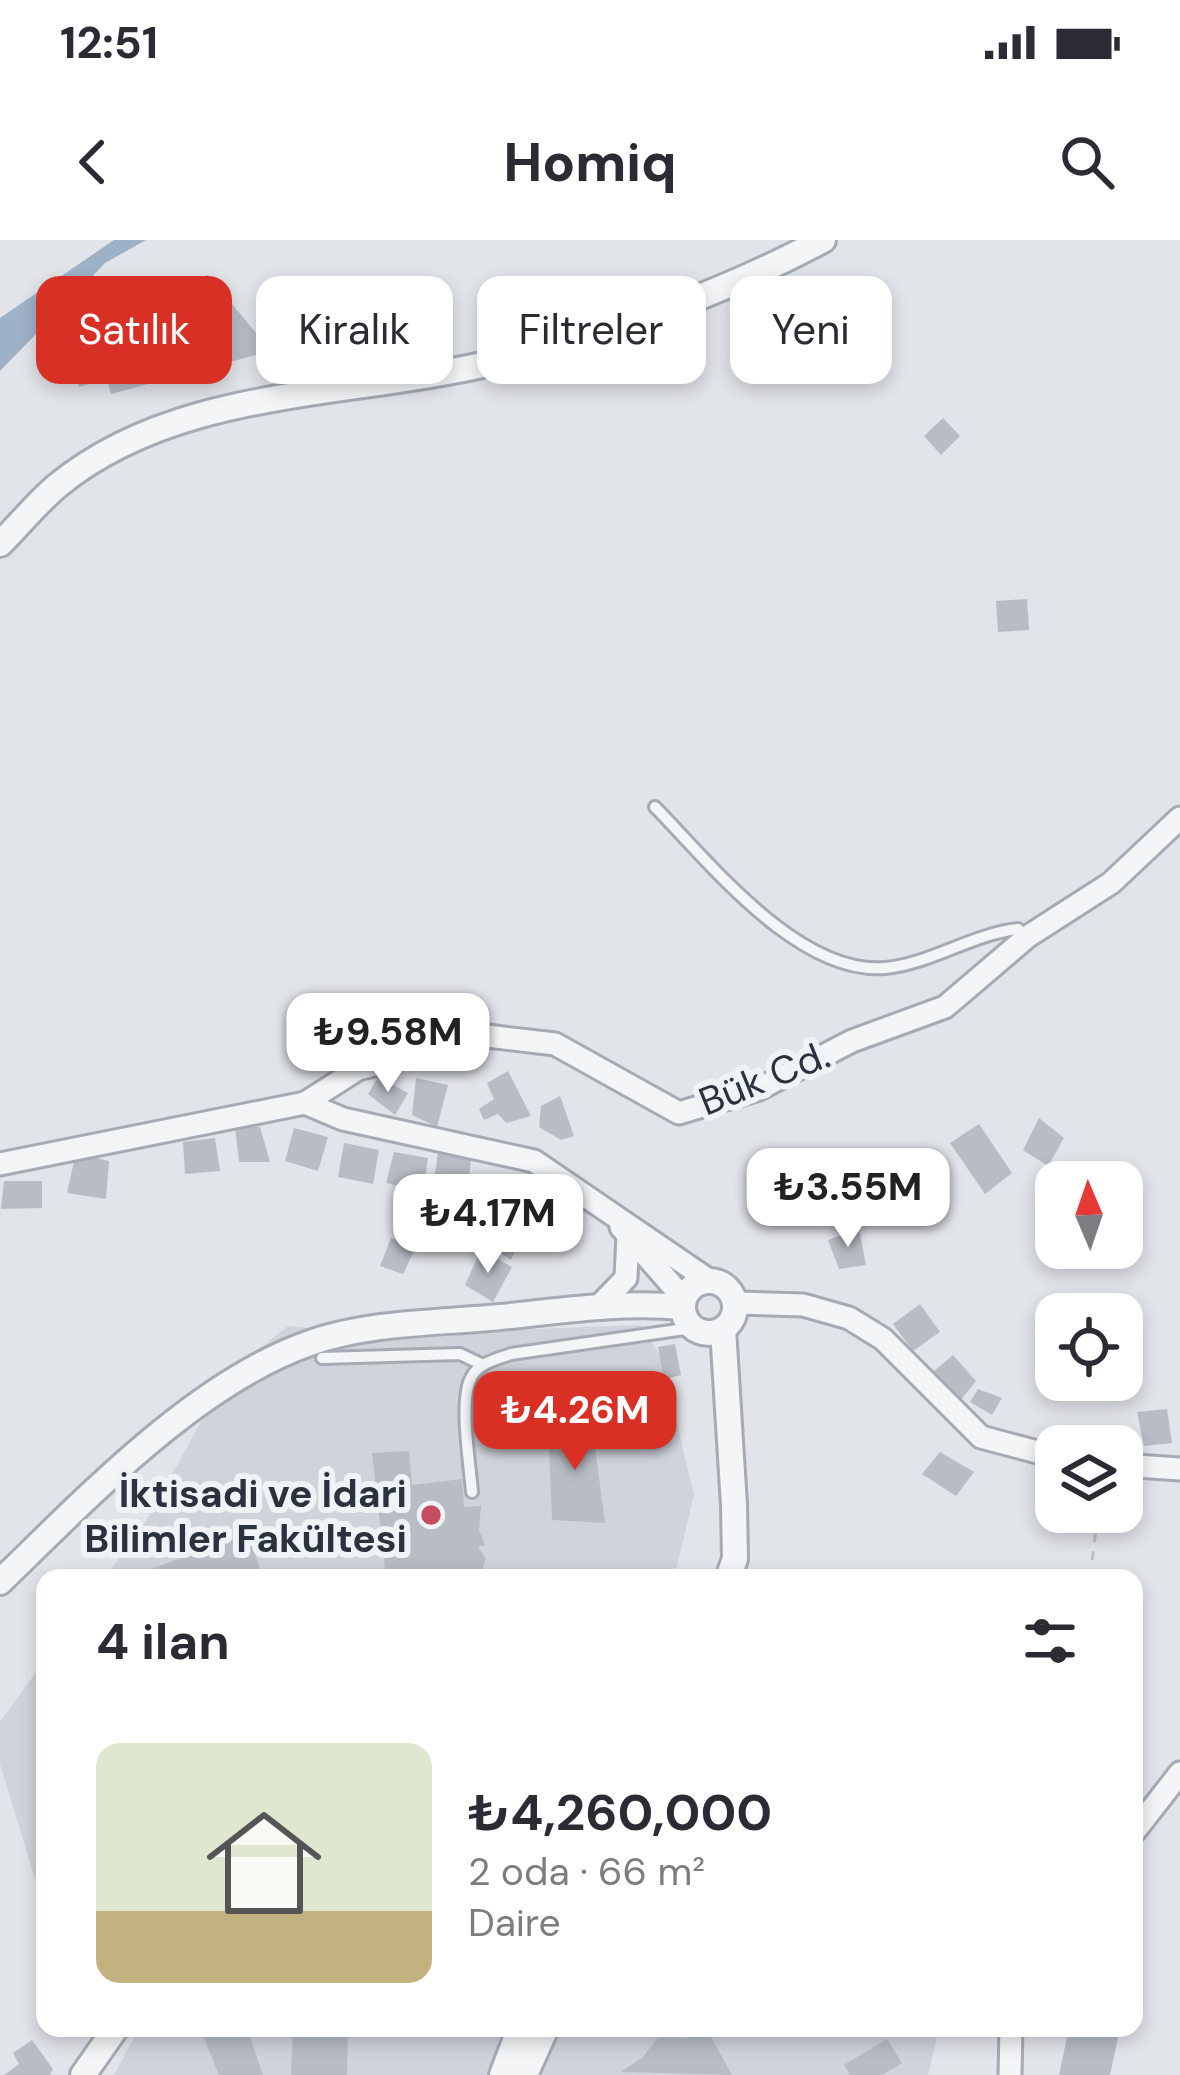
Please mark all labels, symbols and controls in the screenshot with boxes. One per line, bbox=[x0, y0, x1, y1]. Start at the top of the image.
text: 12:51 bbox=[60, 13, 158, 72]
text: Homiq bbox=[504, 127, 676, 198]
icon: back bbox=[60, 129, 126, 195]
icon: search bbox=[1054, 129, 1120, 195]
chip: Satılık bbox=[36, 276, 232, 384]
chip: Kiralık bbox=[256, 276, 453, 384]
chip: Filtreler bbox=[477, 276, 706, 384]
chip: Yeni bbox=[730, 276, 892, 384]
pin: ₺9.58M bbox=[290, 993, 486, 1095]
text: ₺9.58M bbox=[313, 1006, 463, 1057]
street label: Bük Cd. bbox=[691, 1029, 837, 1127]
pin: ₺3.55M bbox=[750, 1148, 946, 1250]
text: ₺3.55M bbox=[774, 1161, 922, 1212]
north arrow bbox=[1035, 1161, 1143, 1269]
map controls bbox=[1035, 1161, 1143, 1533]
pin: ₺4.17M bbox=[390, 1174, 586, 1276]
text: ₺4.17M bbox=[420, 1187, 556, 1238]
button: locate bbox=[1035, 1293, 1143, 1401]
pin: ₺4.26M bbox=[477, 1371, 673, 1473]
text: ₺4.26M bbox=[500, 1384, 650, 1435]
button: layers bbox=[1035, 1425, 1143, 1533]
place label: İktisadi ve İdari Bilimler Fakültesi bbox=[84, 1468, 407, 1564]
marker: İktisadi ve İdari Bilimler Fakültesi bbox=[418, 1502, 444, 1528]
text: 4 ilan bbox=[96, 1608, 230, 1675]
icon: filters bbox=[1017, 1608, 1083, 1674]
text: ₺4,260,000 bbox=[468, 1779, 772, 1846]
icon: home bbox=[192, 1791, 336, 1935]
text: 2 oda · 66 m² bbox=[468, 1846, 705, 1897]
text: Daire bbox=[468, 1897, 561, 1948]

